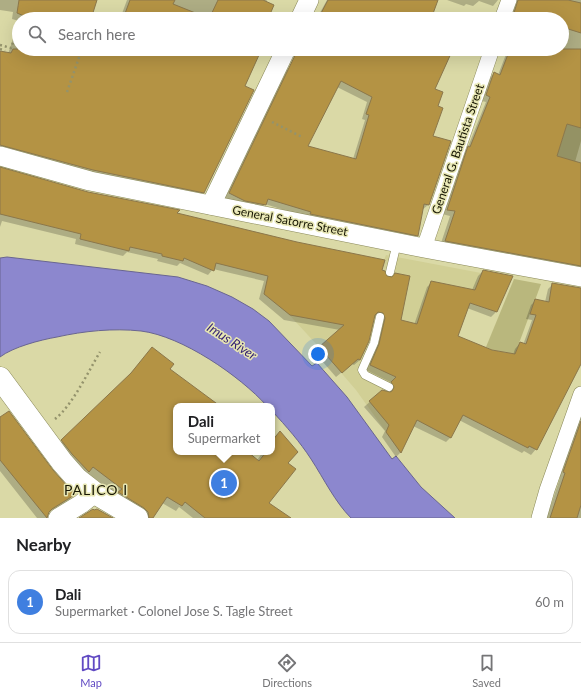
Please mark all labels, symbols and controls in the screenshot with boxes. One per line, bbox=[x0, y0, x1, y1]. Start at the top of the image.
search box bbox=[12, 12, 569, 56]
icon: search bbox=[26, 23, 48, 45]
text: Search here bbox=[58, 25, 135, 43]
street label: General G. Bautista Street bbox=[428, 81, 487, 216]
street label: General Satorre Street bbox=[231, 202, 350, 239]
water label: Imus River bbox=[204, 319, 260, 363]
your location bbox=[308, 344, 328, 364]
popup bbox=[173, 403, 275, 455]
text: Dali bbox=[188, 412, 214, 430]
text: Supermarket bbox=[188, 430, 260, 446]
pin: 1 bbox=[211, 468, 237, 498]
district label: PALICO I bbox=[64, 481, 128, 498]
text: Nearby bbox=[16, 534, 71, 555]
text: Dali bbox=[55, 585, 81, 603]
text: 1 bbox=[26, 594, 34, 610]
text: 60 m bbox=[535, 594, 564, 610]
text: Supermarket · Colonel Jose S. Tagle Street bbox=[55, 603, 293, 619]
tab: Map bbox=[80, 652, 102, 689]
tab: Directions bbox=[262, 652, 312, 689]
tab: Saved bbox=[472, 652, 501, 689]

